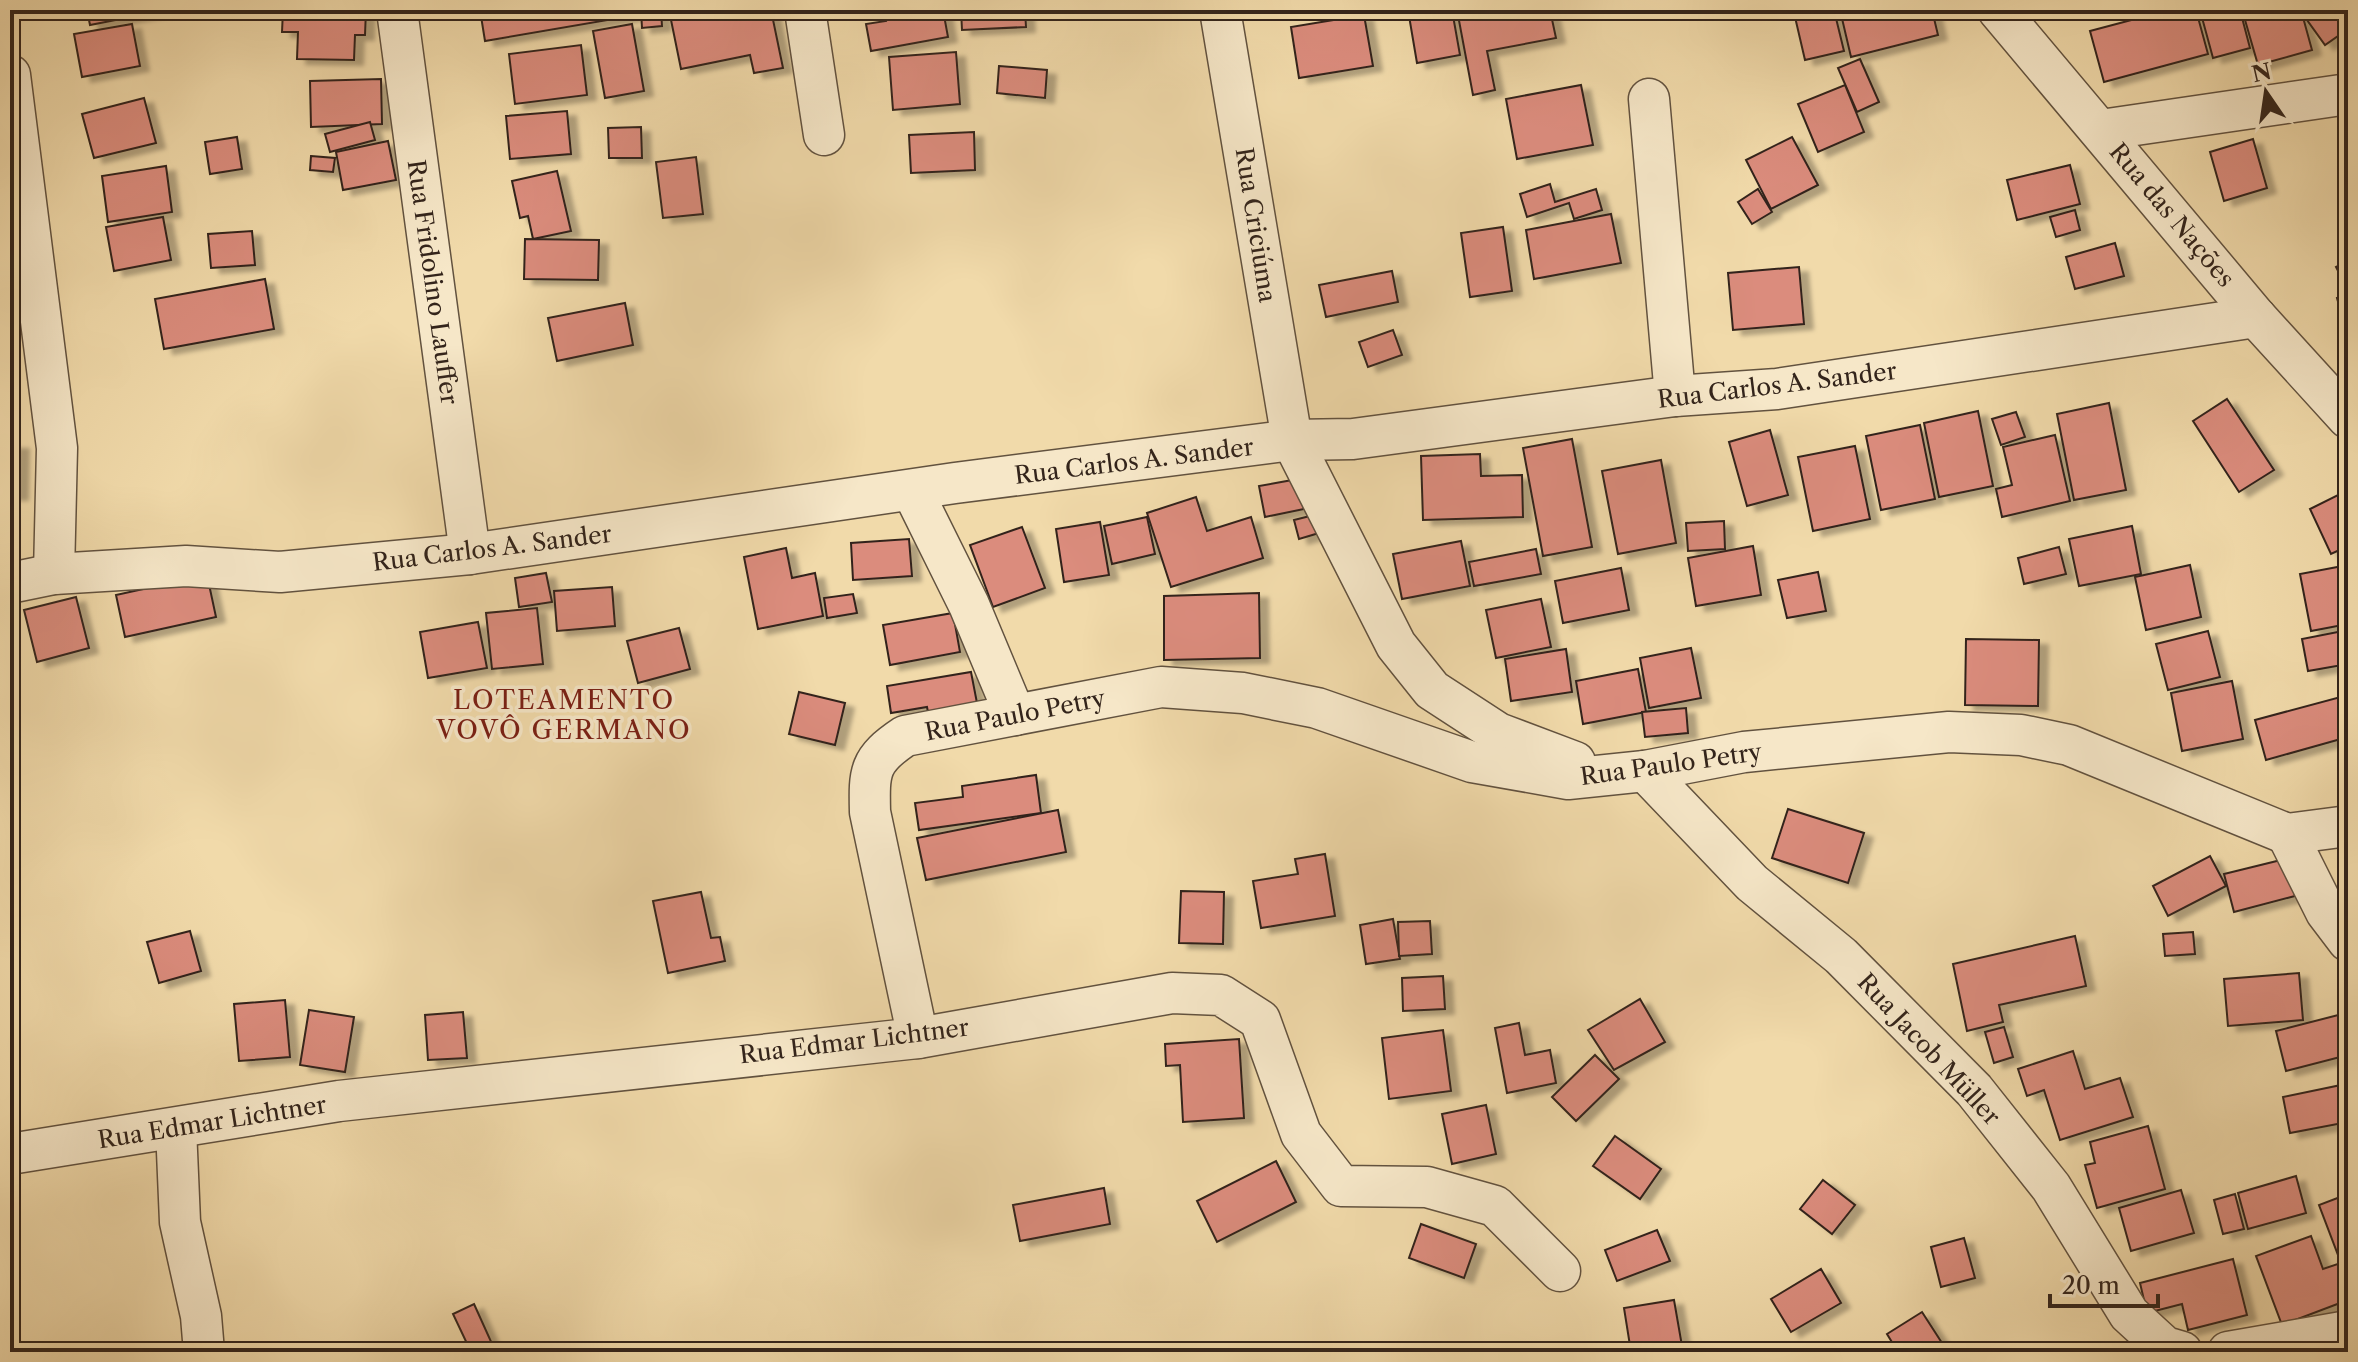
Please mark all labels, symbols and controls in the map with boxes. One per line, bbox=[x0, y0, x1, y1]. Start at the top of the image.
north arrow bbox=[2226, 52, 2306, 132]
text: N bbox=[2249, 58, 2274, 88]
street label: Rua das Nações bbox=[2104, 137, 2240, 293]
street label: Rua Criciúma bbox=[1229, 146, 1283, 305]
street label: Rua Fridolino Lauffer bbox=[401, 158, 465, 406]
street label: Rua Carlos A. Sander bbox=[1656, 356, 1898, 414]
street label: Rua Carlos A. Sander bbox=[1013, 432, 1255, 490]
street label: Rua Carlos A. Sander bbox=[371, 519, 613, 577]
street label: Rua Paulo Petry bbox=[922, 683, 1108, 747]
district label: LOTEAMENTO VOVÔ GERMANO bbox=[435, 684, 692, 746]
street label: Rua Paulo Petry bbox=[1578, 737, 1764, 791]
street label: Rua Jacob Müller bbox=[1851, 967, 2007, 1131]
street label: Rua Edmar Lichtner bbox=[738, 1013, 970, 1069]
street label: Rua Edmar Lichtner bbox=[96, 1090, 328, 1154]
scale bar bbox=[2050, 1258, 2158, 1308]
text: 20 m bbox=[2062, 1271, 2120, 1300]

